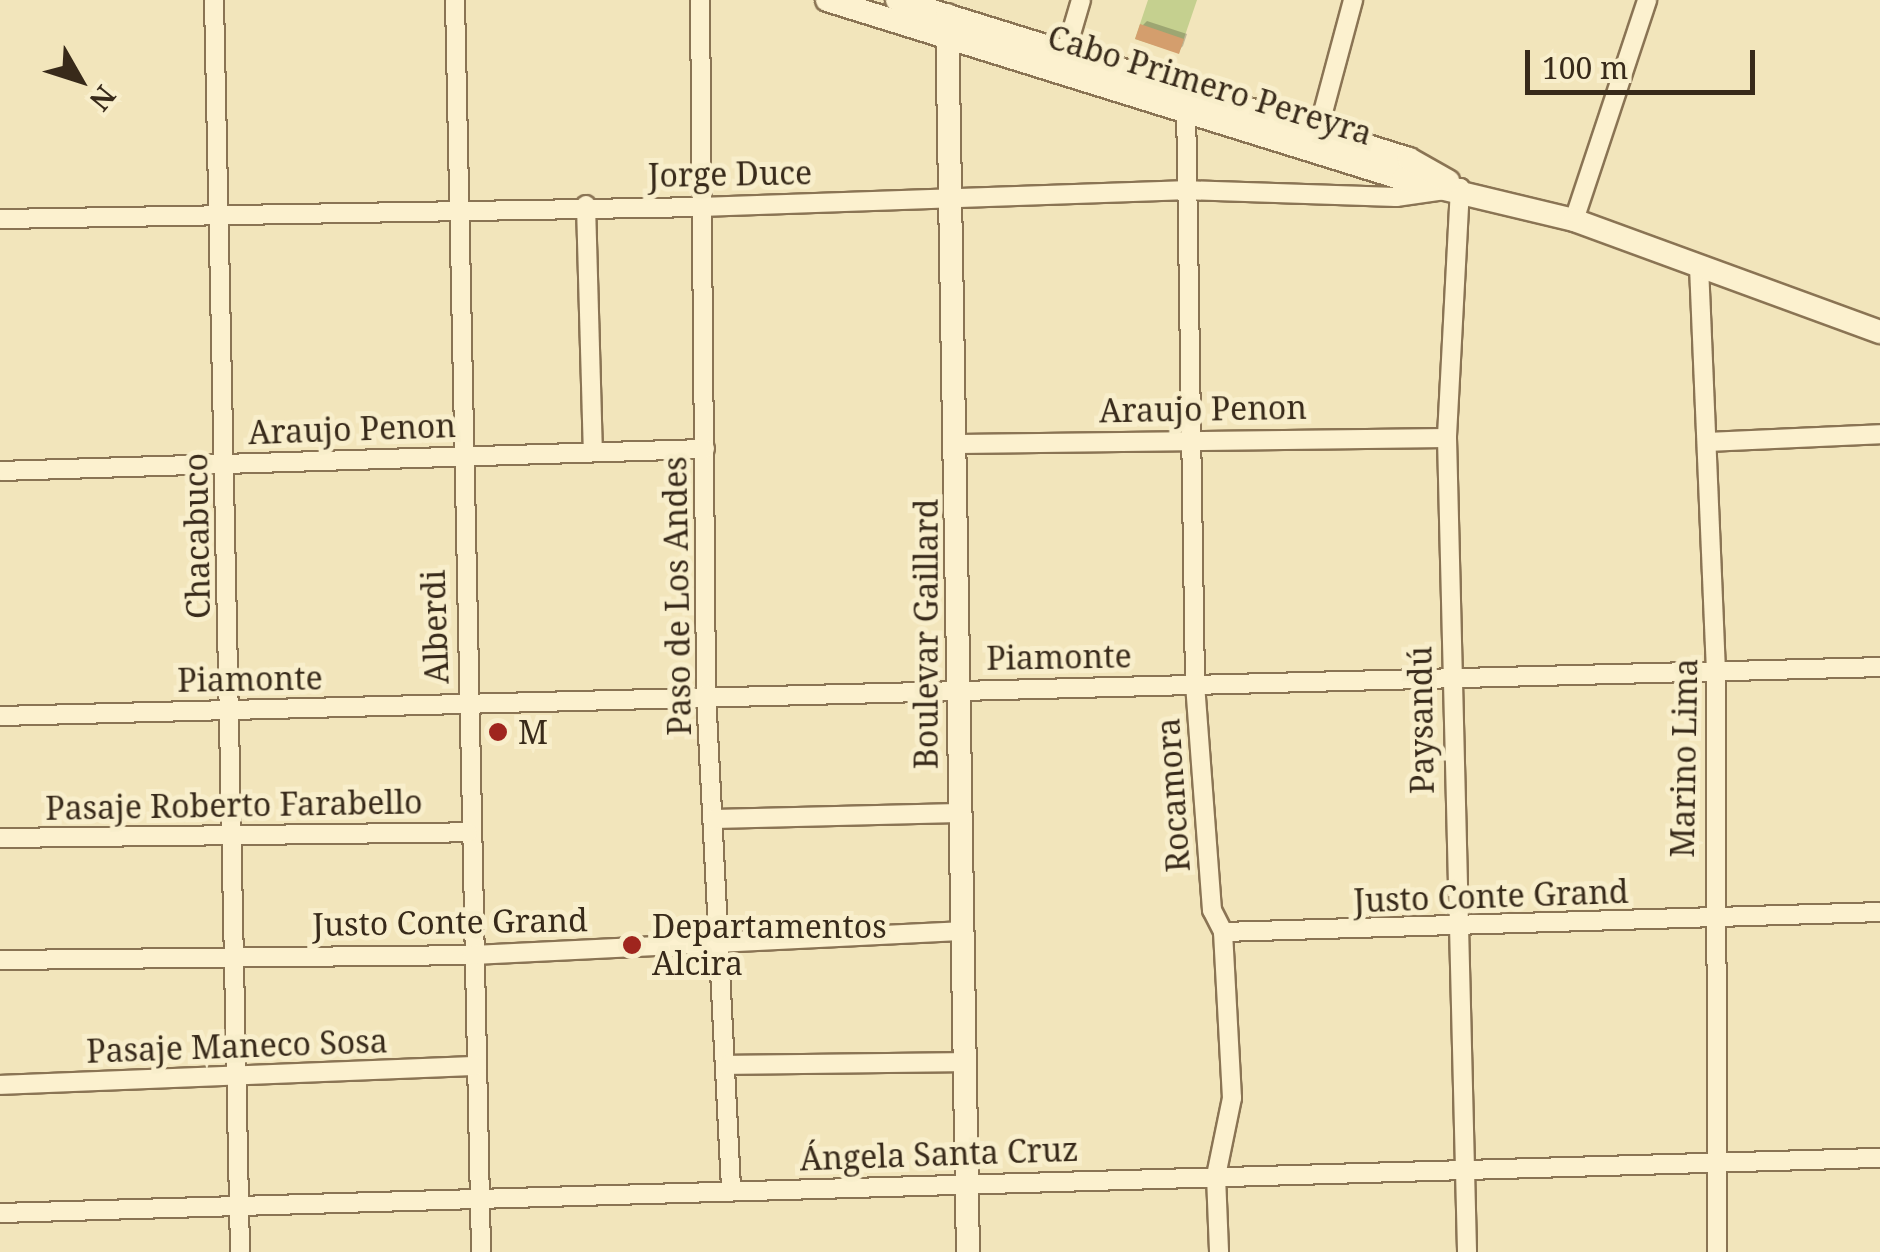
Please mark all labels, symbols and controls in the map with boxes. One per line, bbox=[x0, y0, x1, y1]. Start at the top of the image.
street label: Cabo Primero Pereyra bbox=[1043, 17, 1377, 153]
north arrow bbox=[30, 30, 130, 130]
scale bar bbox=[1530, 30, 1760, 92]
text: 100 m bbox=[1542, 47, 1628, 88]
text: N bbox=[82, 78, 125, 119]
street label: Jorge Duce bbox=[648, 153, 812, 195]
street label: Araujo Penon bbox=[1099, 388, 1307, 430]
street label: Araujo Penon bbox=[247, 406, 457, 452]
street label: Chacabuco bbox=[176, 453, 218, 619]
street label: Paso de Los Andes bbox=[655, 456, 699, 736]
street label: Boulevar Gaillard bbox=[907, 499, 945, 769]
street label: Alberdi bbox=[414, 569, 456, 685]
street label: Piamonte bbox=[986, 637, 1132, 677]
street label: Paysandú bbox=[1401, 646, 1441, 794]
street label: Marino Lima bbox=[1663, 658, 1705, 858]
street label: Piamonte bbox=[177, 659, 323, 699]
place label: M bbox=[518, 713, 548, 751]
street label: Rocamora bbox=[1148, 717, 1198, 873]
marker: M bbox=[487, 721, 509, 743]
street label: Pasaje Roberto Farabello bbox=[45, 783, 423, 827]
street label: Justo Conte Grand bbox=[1353, 872, 1629, 920]
street label: Justo Conte Grand bbox=[312, 900, 588, 944]
place label: Departamentos Alcira bbox=[652, 908, 887, 983]
marker: Departamentos Alcira bbox=[621, 934, 643, 956]
street label: Pasaje Maneco Sosa bbox=[86, 1022, 388, 1070]
street label: Ángela Santa Cruz bbox=[799, 1130, 1079, 1178]

